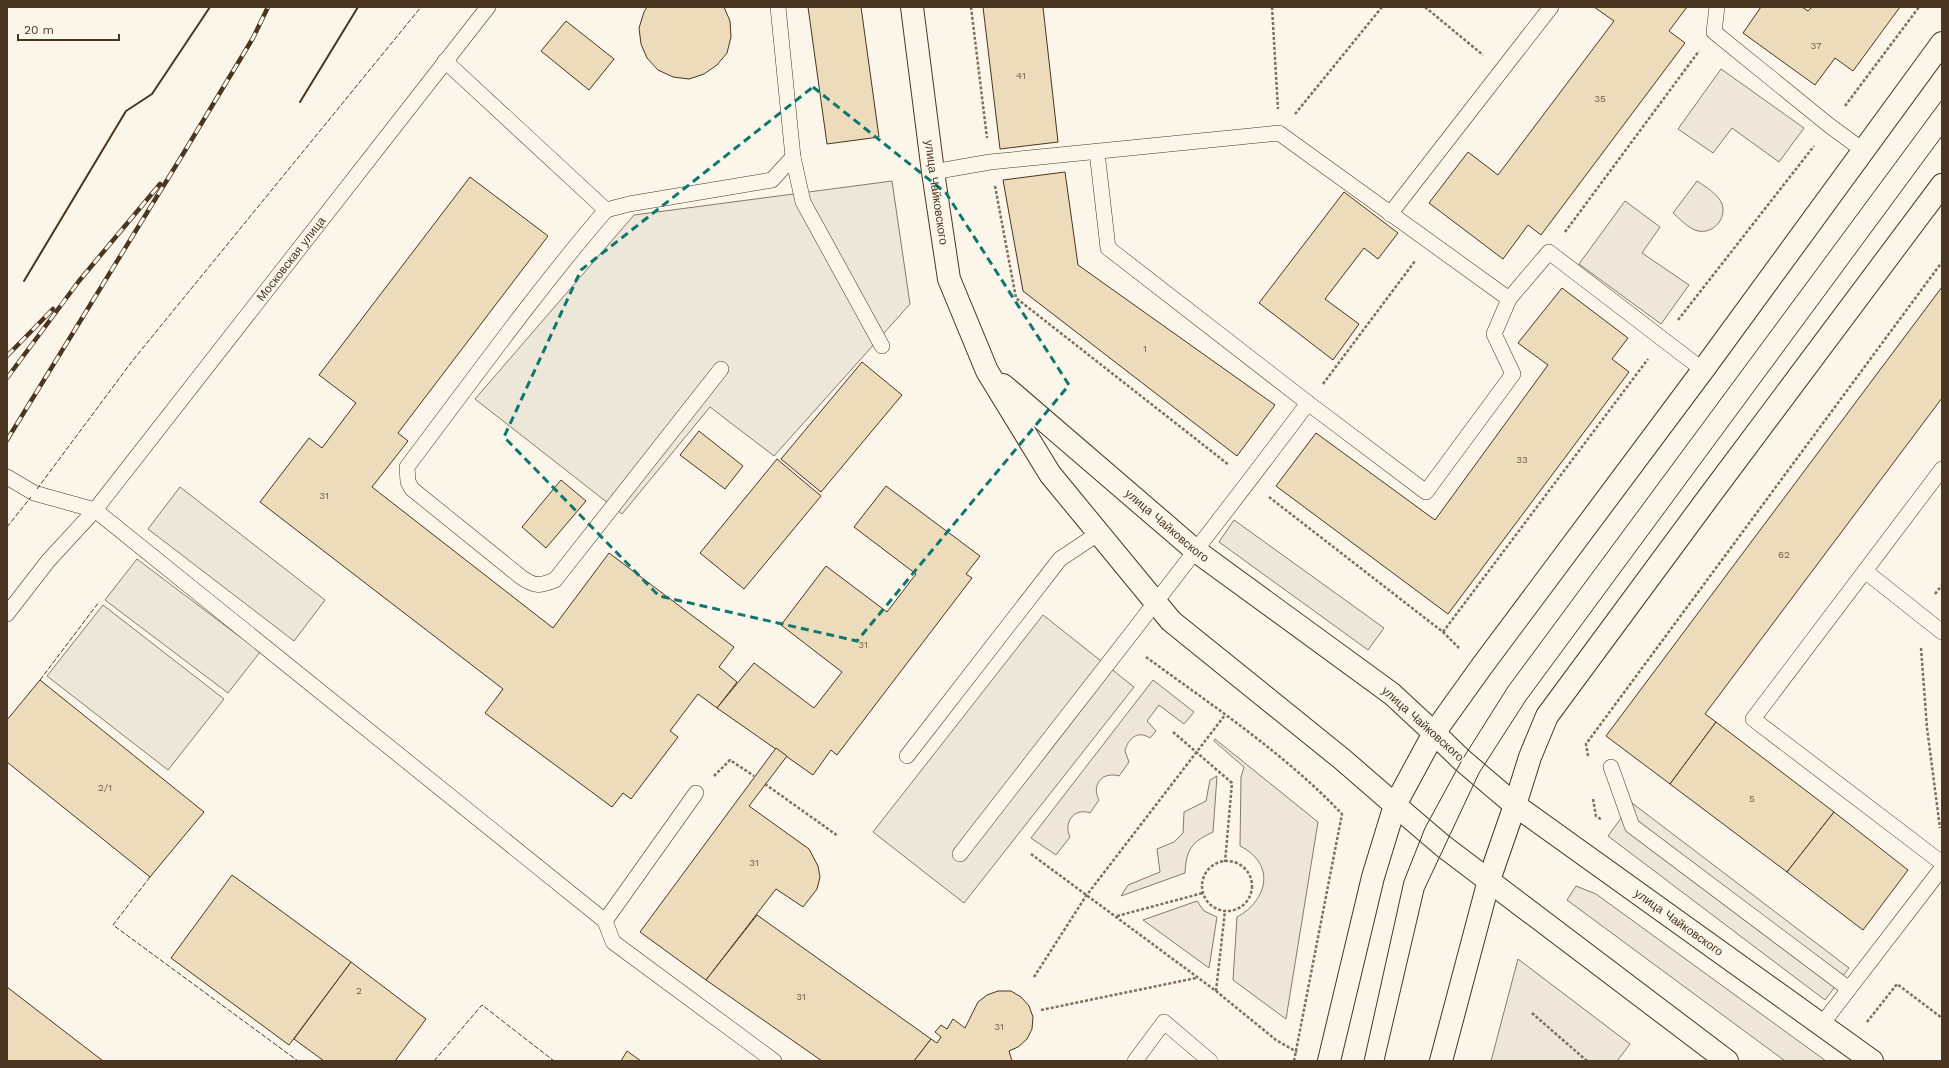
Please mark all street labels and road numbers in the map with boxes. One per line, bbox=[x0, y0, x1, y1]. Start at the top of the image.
street label: улица Чайковского bbox=[922, 139, 951, 246]
street label: Московская улица bbox=[254, 214, 329, 304]
street label: улица Чайковского bbox=[1122, 486, 1212, 565]
street label: улица Чайковского bbox=[1379, 683, 1467, 765]
street label: улица Чайковского bbox=[1632, 886, 1726, 959]

